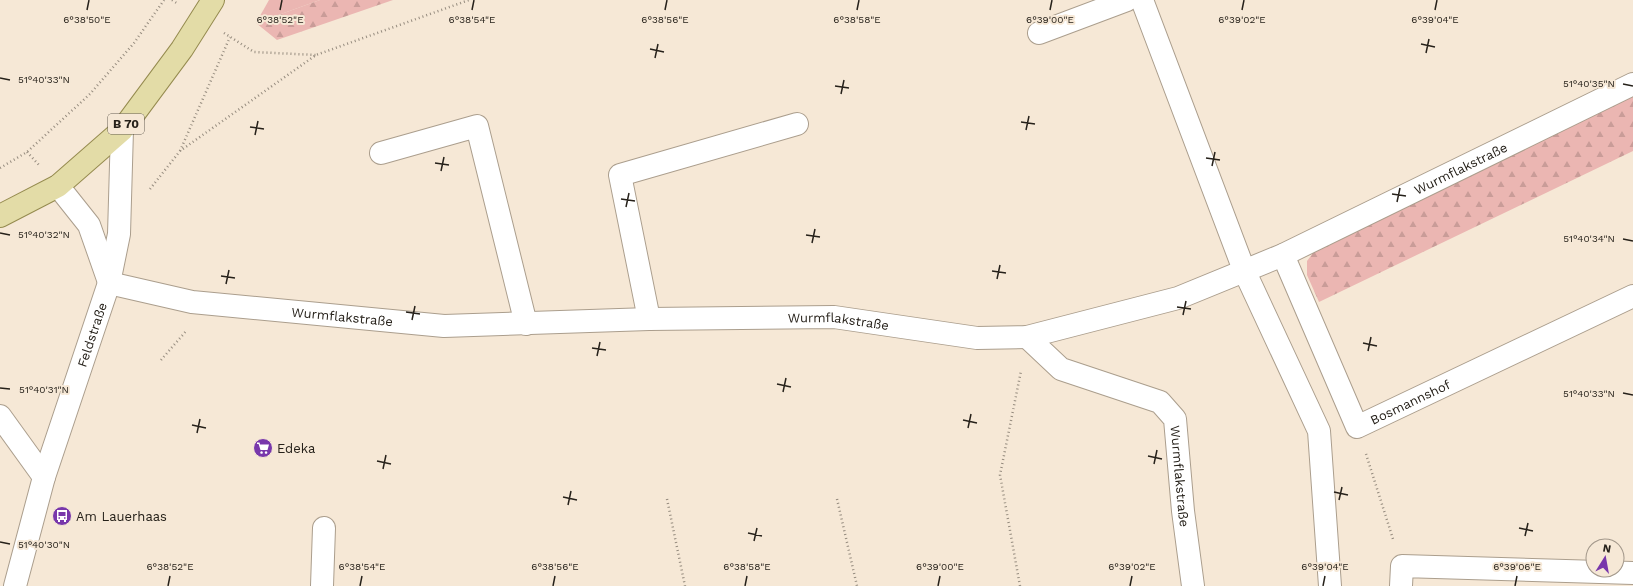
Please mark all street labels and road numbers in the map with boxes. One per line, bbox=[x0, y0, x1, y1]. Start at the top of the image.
road number: B 70 bbox=[108, 114, 144, 134]
street label: Wurmflakstraße bbox=[1411, 139, 1510, 197]
street label: Feldstraße bbox=[74, 300, 110, 369]
street label: Wurmflakstraße bbox=[291, 304, 394, 329]
street label: Wurmflakstraße bbox=[788, 309, 890, 332]
street label: Bosmannshof bbox=[1368, 376, 1452, 427]
street label: Wurmflakstraße bbox=[1168, 425, 1193, 528]

